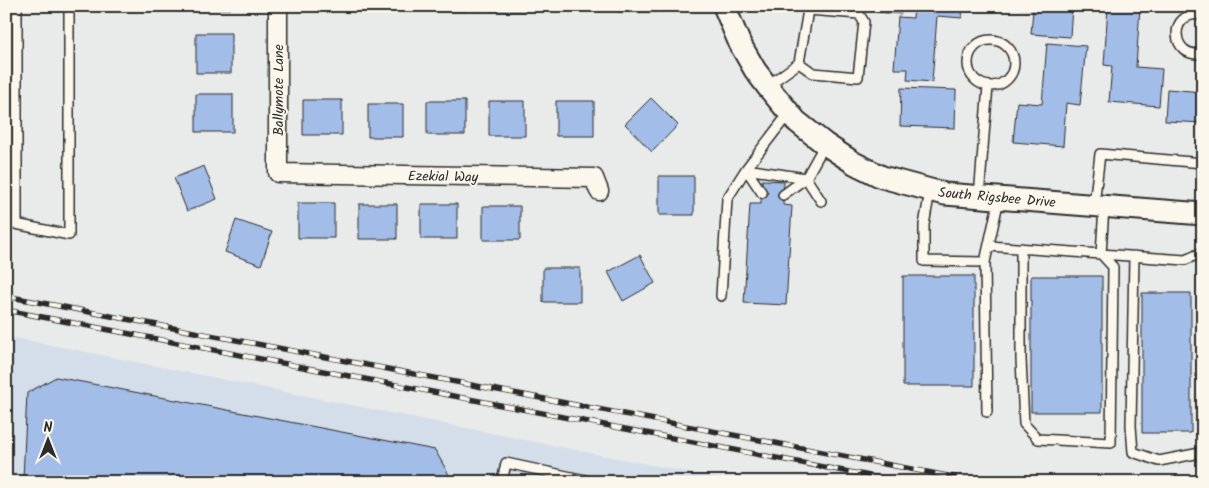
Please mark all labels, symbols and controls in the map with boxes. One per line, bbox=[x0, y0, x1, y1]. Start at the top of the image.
street label: Ballymote Lane bbox=[268, 43, 290, 136]
street label: Ezekial Way bbox=[408, 165, 479, 189]
street label: South Rigsbee Drive bbox=[937, 182, 1057, 214]
north arrow bbox=[22, 416, 72, 466]
text: N bbox=[44, 417, 53, 439]

